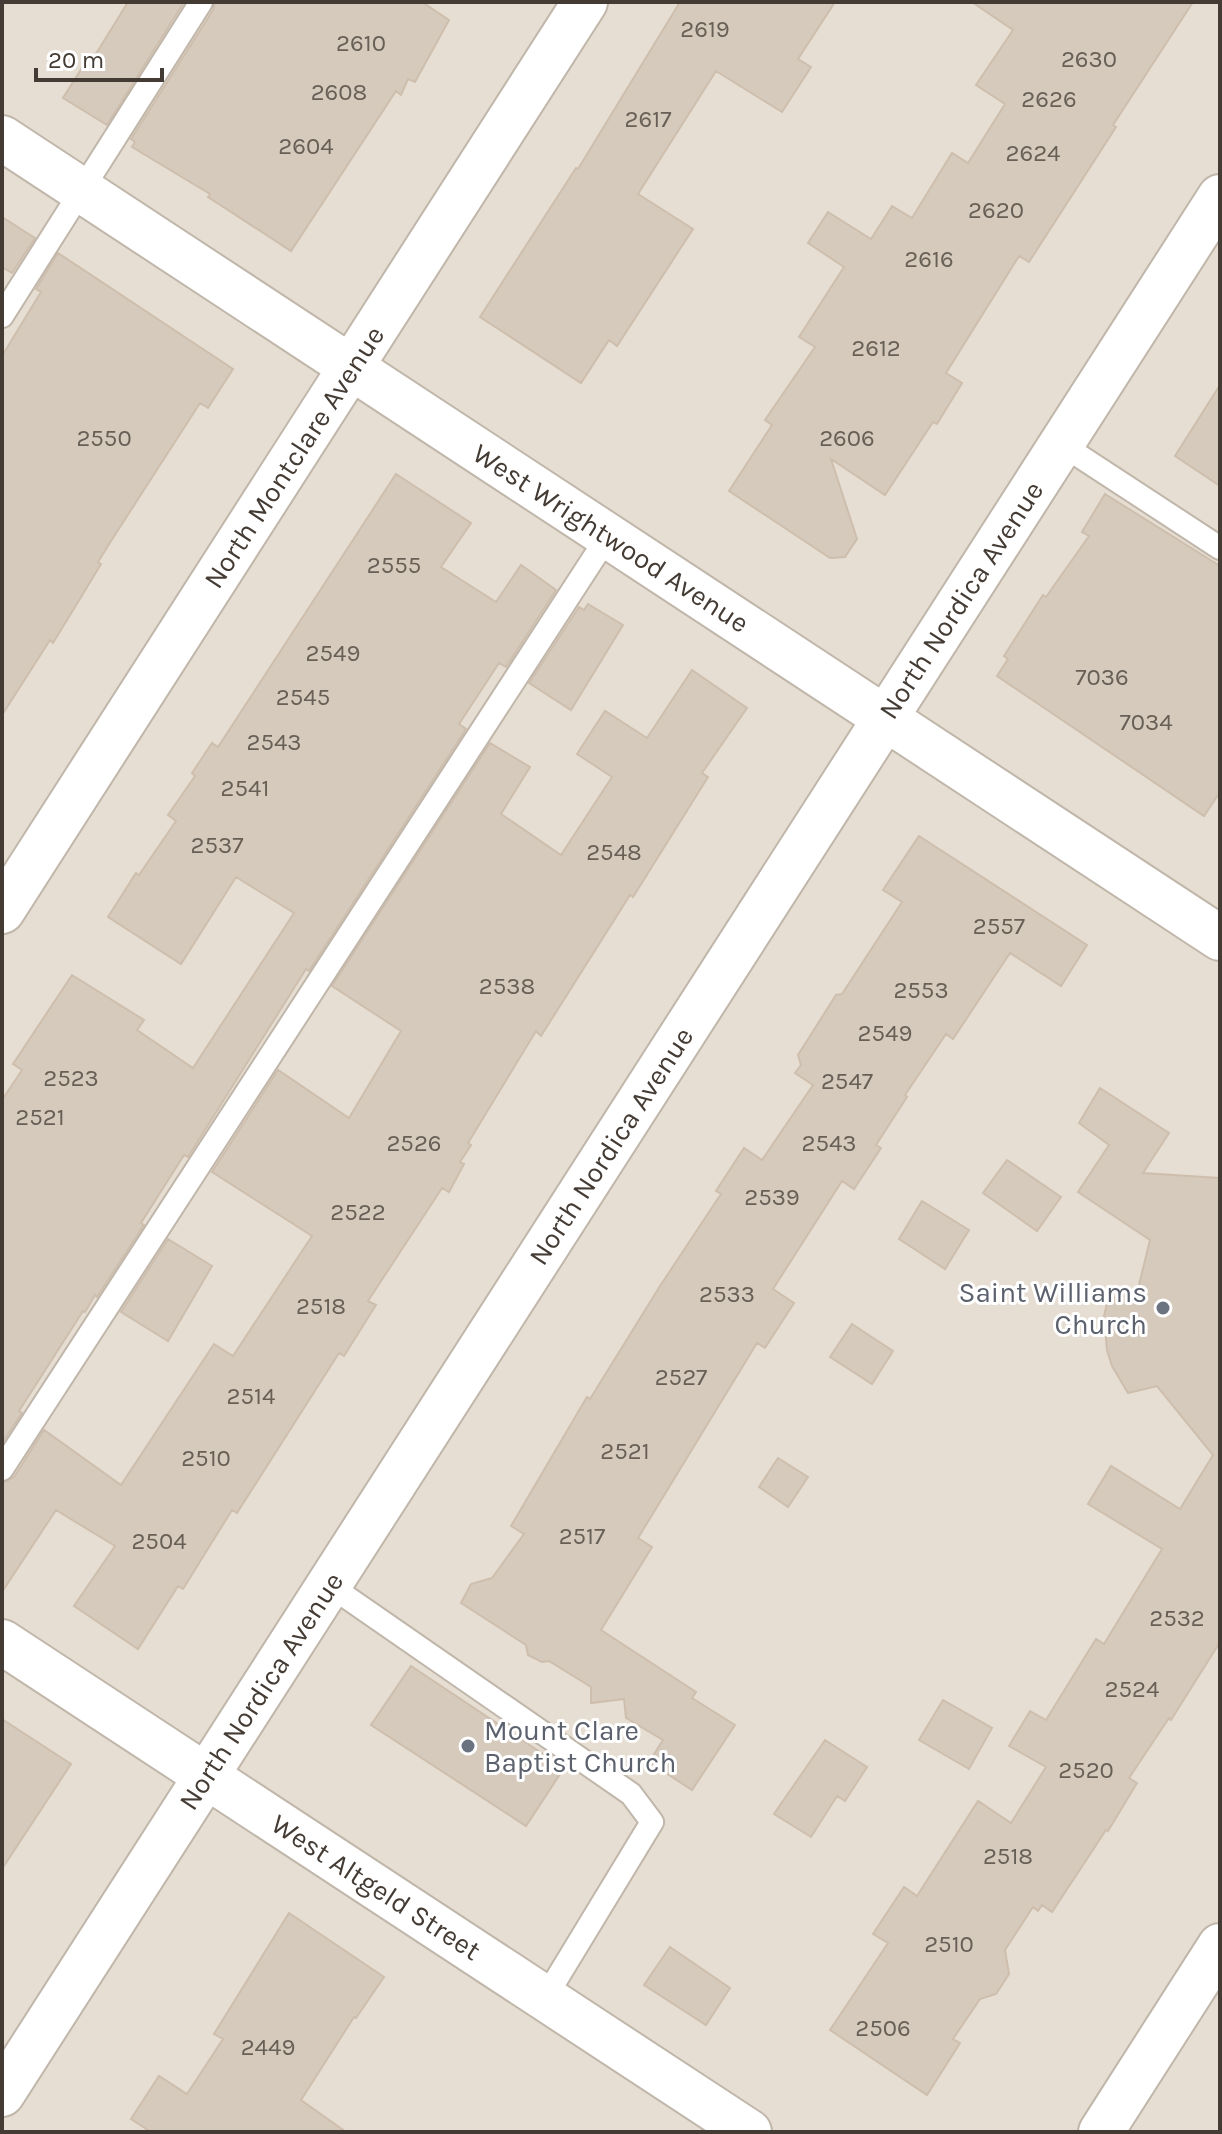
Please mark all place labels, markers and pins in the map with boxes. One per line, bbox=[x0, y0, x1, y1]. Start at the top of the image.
place label: Saint Williams Church bbox=[959, 1276, 1147, 1341]
marker: Saint Williams Church bbox=[1154, 1299, 1172, 1317]
place label: Mount Clare Baptist Church bbox=[484, 1714, 676, 1779]
marker: Mount Clare Baptist Church bbox=[459, 1737, 477, 1755]

